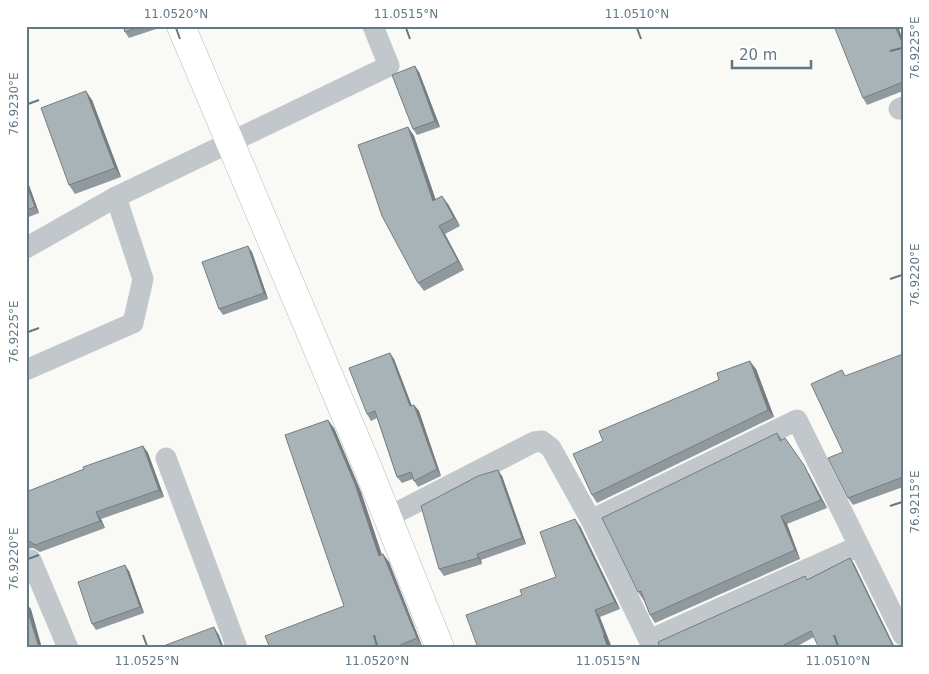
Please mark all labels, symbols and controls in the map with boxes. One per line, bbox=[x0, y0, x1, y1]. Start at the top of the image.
text: 11.0520°N bbox=[144, 7, 208, 21]
text: 11.0515°N bbox=[374, 7, 438, 21]
text: 11.0510°N bbox=[605, 7, 669, 21]
text: 76.9225°E bbox=[908, 16, 922, 80]
scale bar bbox=[732, 38, 810, 70]
text: 20 m bbox=[739, 46, 777, 64]
text: 76.9230°E bbox=[7, 72, 21, 136]
text: 76.9220°E bbox=[908, 243, 922, 307]
text: 76.9225°E bbox=[7, 300, 21, 364]
text: 76.9215°E bbox=[908, 470, 922, 534]
text: 76.9220°E bbox=[7, 527, 21, 591]
text: 11.0525°N bbox=[115, 654, 179, 668]
text: 11.0520°N bbox=[345, 654, 409, 668]
text: 11.0515°N bbox=[576, 654, 640, 668]
text: 11.0510°N bbox=[806, 654, 870, 668]

